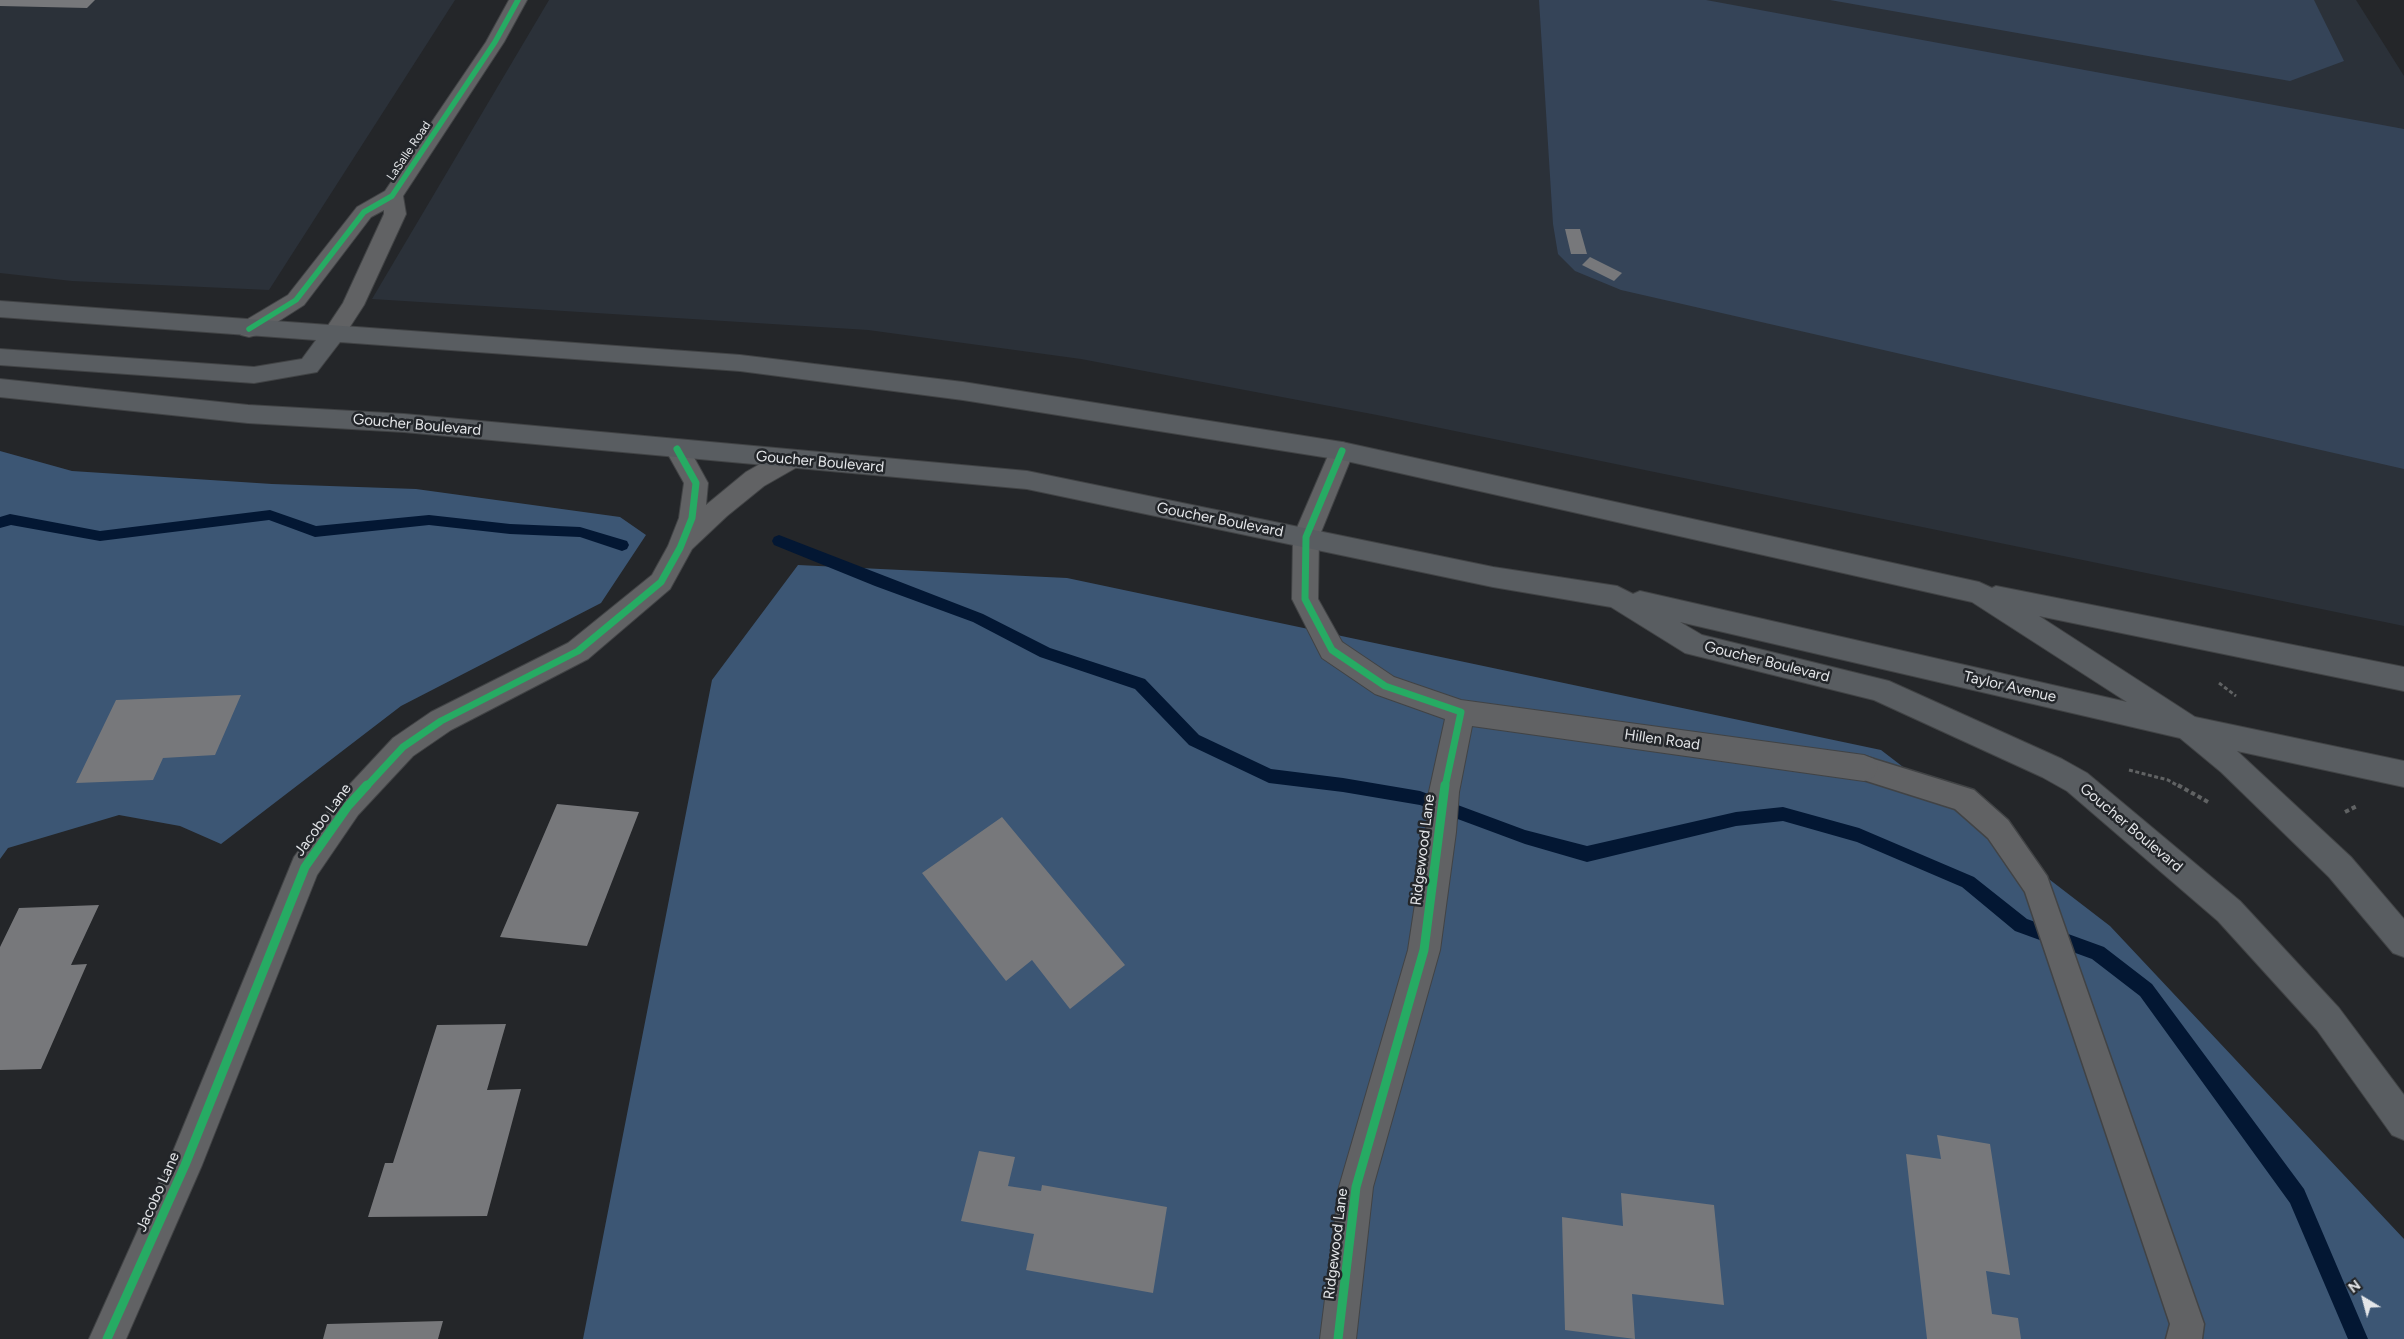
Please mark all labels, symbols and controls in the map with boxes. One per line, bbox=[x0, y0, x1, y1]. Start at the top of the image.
street label: LaSalle Road bbox=[384, 119, 434, 183]
street label: Goucher Boulevard bbox=[352, 410, 482, 440]
street label: Goucher Boulevard bbox=[755, 447, 885, 477]
street label: Goucher Boulevard bbox=[1155, 499, 1285, 541]
street label: Goucher Boulevard bbox=[1702, 638, 1832, 686]
street label: Taylor Avenue bbox=[1962, 668, 2058, 706]
street label: Hillen Road bbox=[1623, 726, 1701, 754]
street label: Jacobo Lane bbox=[291, 780, 355, 860]
street label: Goucher Boulevard bbox=[2076, 780, 2186, 876]
street label: Ridgewood Lane bbox=[1407, 793, 1439, 907]
street label: Jacobo Lane bbox=[132, 1149, 184, 1235]
street label: Ridgewood Lane bbox=[1320, 1187, 1352, 1301]
north arrow bbox=[2339, 1274, 2389, 1324]
text: N bbox=[2345, 1277, 2364, 1297]

